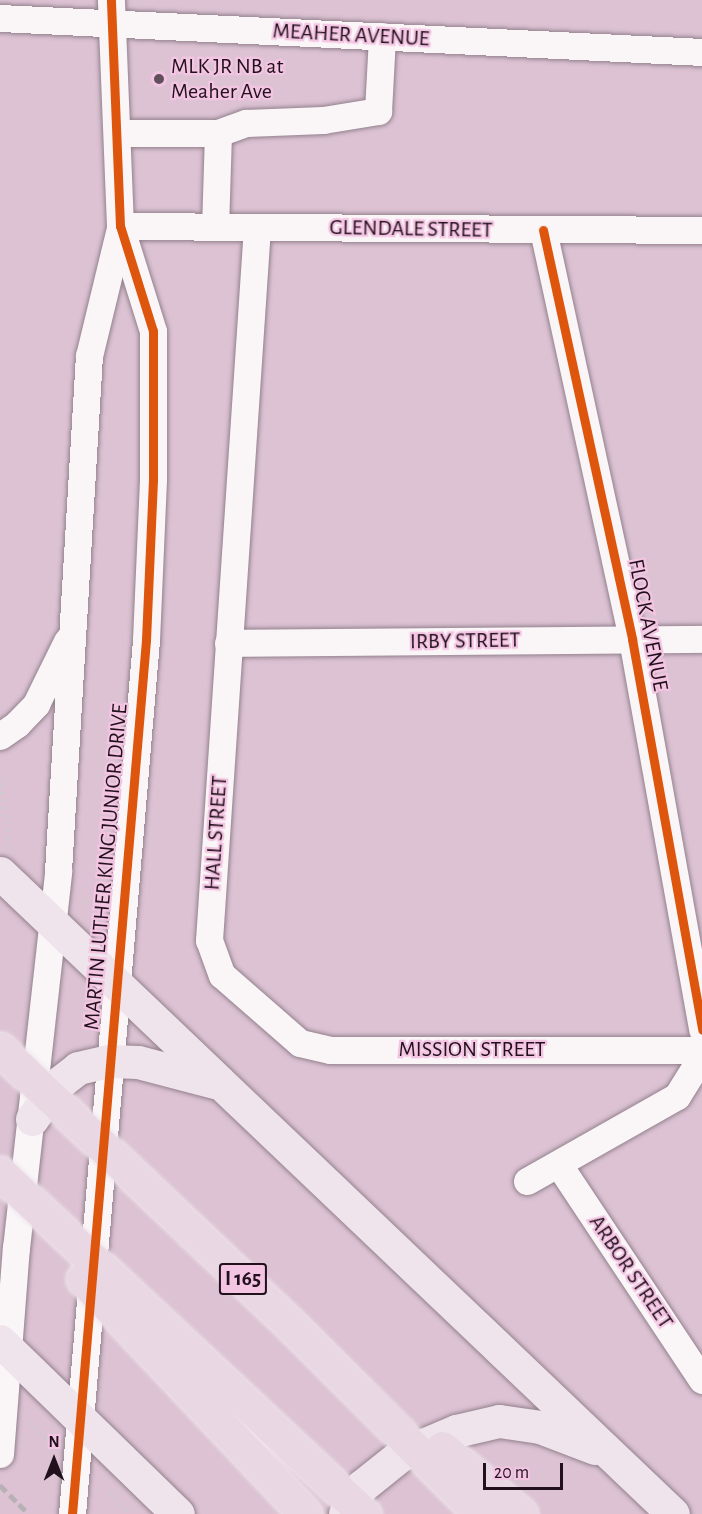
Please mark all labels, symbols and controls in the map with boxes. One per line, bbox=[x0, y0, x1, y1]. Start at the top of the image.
street label: MEAHER AVENUE bbox=[272, 18, 430, 52]
place label: MLK JR NB at Meaher Ave bbox=[171, 53, 283, 104]
marker: MLK JR NB at Meaher Ave bbox=[152, 72, 166, 86]
street label: GLENDALE STREET bbox=[329, 214, 493, 244]
street label: FLOCK AVENUE bbox=[622, 557, 674, 693]
street label: IRBY STREET bbox=[410, 627, 520, 655]
street label: MARTIN LUTHER KING JUNIOR DRIVE bbox=[79, 703, 133, 1031]
street label: HALL STREET bbox=[199, 775, 233, 891]
street label: MISSION STREET bbox=[398, 1037, 546, 1063]
street label: ARBOR STREET bbox=[583, 1210, 679, 1334]
road number: I 165 bbox=[218, 1261, 268, 1297]
north arrow bbox=[24, 1430, 84, 1490]
text: N bbox=[48, 1434, 60, 1450]
scale bar bbox=[486, 1451, 566, 1489]
text: 20 m bbox=[494, 1464, 529, 1482]

